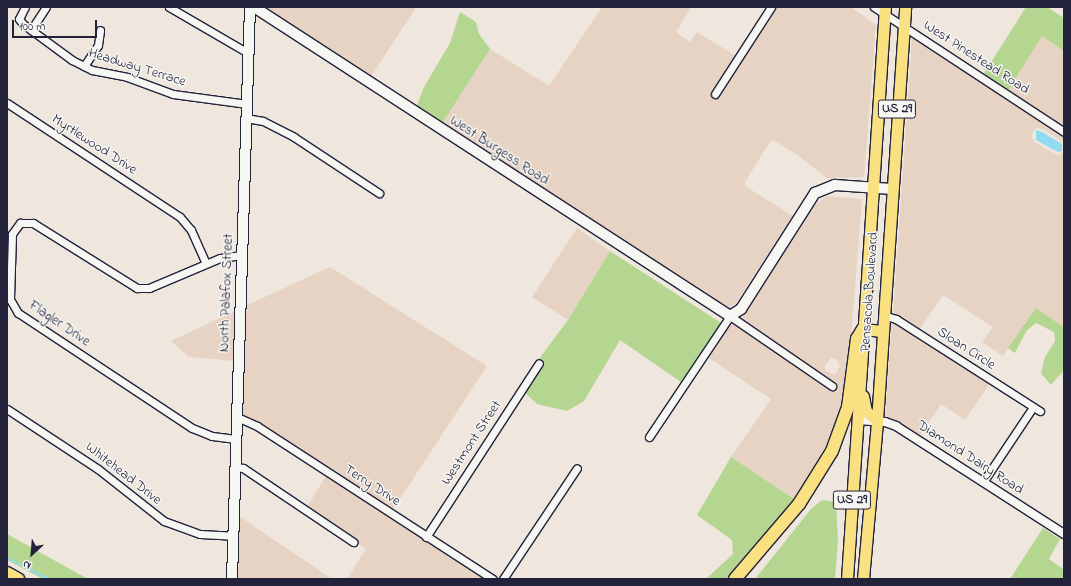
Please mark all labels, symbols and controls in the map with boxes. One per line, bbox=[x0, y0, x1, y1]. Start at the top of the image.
scale bar bbox=[14, 12, 99, 38]
street label: West Pinestead Road bbox=[920, 17, 1032, 99]
text: 100 m bbox=[19, 18, 46, 36]
street label: Headway Terrace bbox=[86, 45, 188, 91]
road number: US 29 bbox=[877, 98, 917, 120]
street label: Myrtlewood Drive bbox=[48, 111, 140, 179]
street label: West Burgess Road bbox=[446, 113, 552, 189]
street label: Pensacola Boulevard bbox=[857, 232, 883, 352]
street label: North Palafox Street bbox=[217, 233, 237, 353]
street label: Flagler Drive bbox=[25, 297, 93, 351]
street label: Sloan Circle bbox=[934, 324, 998, 374]
street label: Westmont Street bbox=[438, 398, 506, 488]
street label: Diamond Dairy Road bbox=[914, 417, 1026, 499]
street label: Whitehead Drive bbox=[82, 439, 164, 509]
street label: Terry Drive bbox=[341, 462, 403, 510]
road number: US 29 bbox=[832, 489, 872, 511]
north arrow bbox=[12, 534, 52, 574]
text: N bbox=[20, 556, 34, 574]

